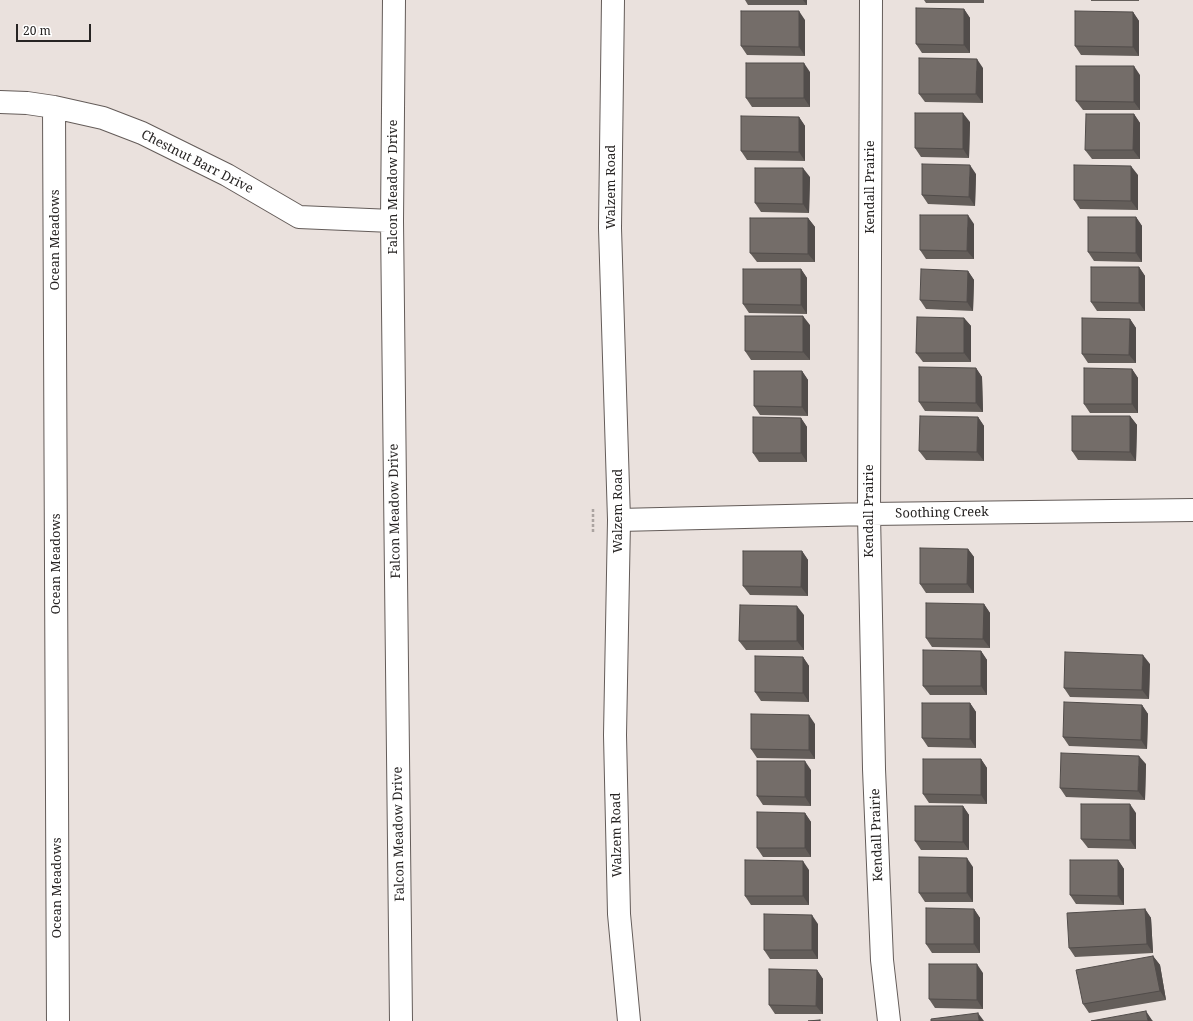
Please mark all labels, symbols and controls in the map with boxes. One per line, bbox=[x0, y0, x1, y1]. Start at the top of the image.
scale bar bbox=[18, 16, 93, 42]
text: 20 m bbox=[23, 22, 51, 39]
street label: Falcon Meadow Drive bbox=[385, 120, 401, 254]
street label: Chestnut Barr Drive bbox=[138, 127, 256, 197]
street label: Kendall Prairie bbox=[862, 140, 878, 234]
street label: Walzem Road bbox=[603, 145, 619, 229]
street label: Ocean Meadows bbox=[47, 189, 63, 291]
street label: Falcon Meadow Drive bbox=[386, 443, 404, 579]
street label: Kendall Prairie bbox=[861, 464, 877, 558]
street label: Walzem Road bbox=[610, 469, 626, 553]
street label: Soothing Creek bbox=[895, 504, 989, 522]
street label: Ocean Meadows bbox=[48, 513, 64, 615]
street label: Falcon Meadow Drive bbox=[390, 766, 408, 902]
street label: Kendall Prairie bbox=[868, 788, 886, 882]
street label: Walzem Road bbox=[608, 793, 626, 877]
street label: Ocean Meadows bbox=[49, 837, 65, 939]

